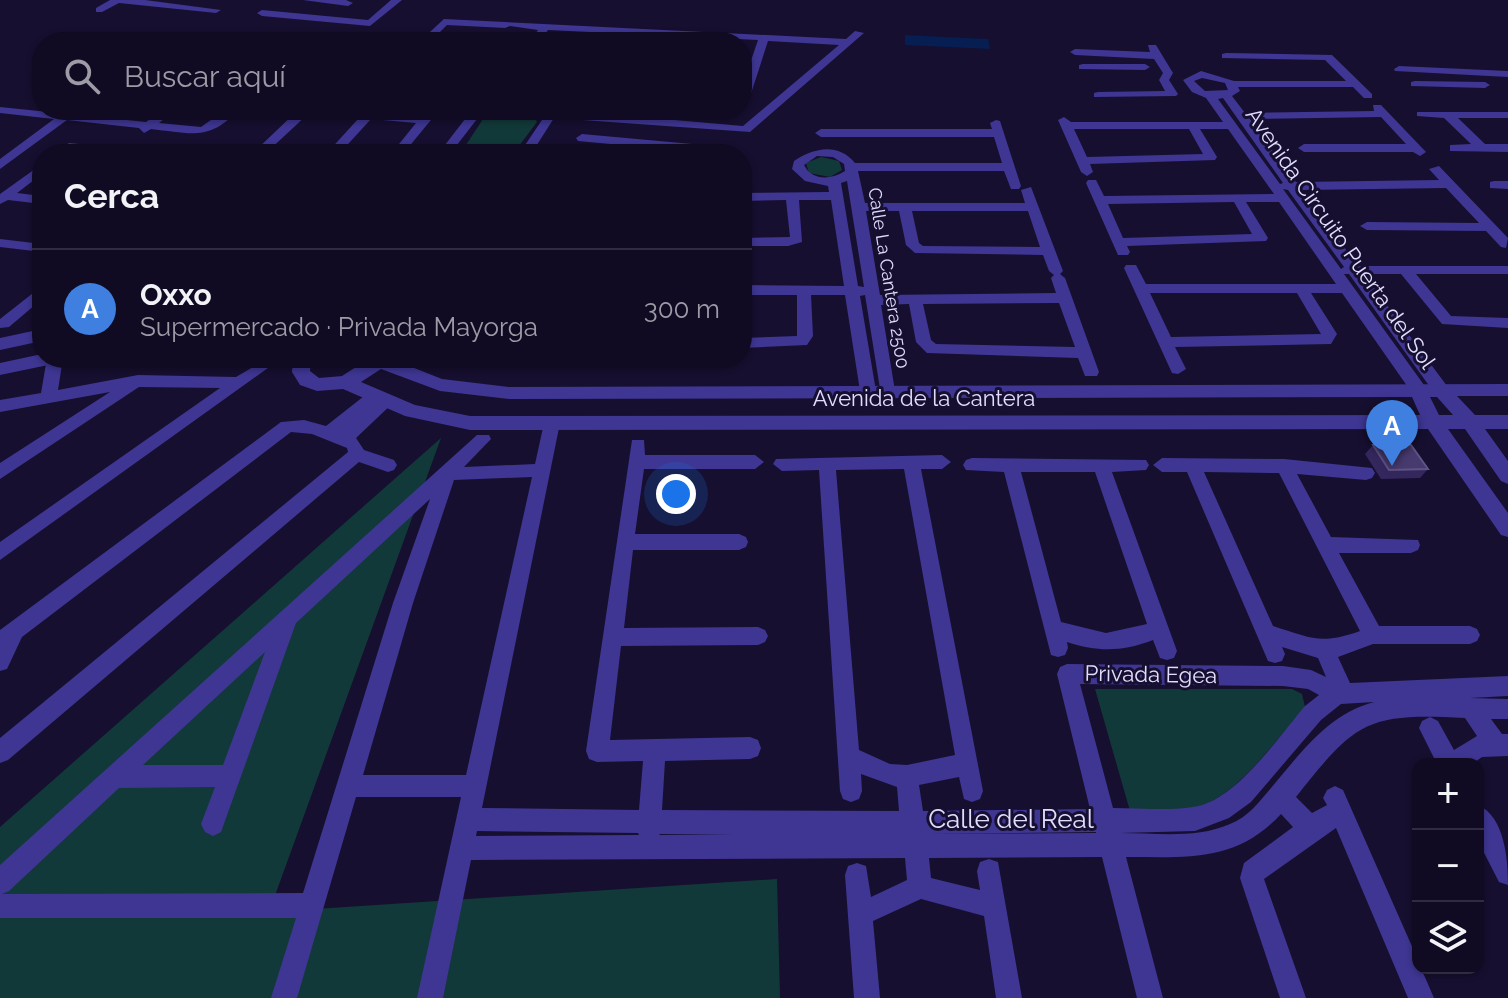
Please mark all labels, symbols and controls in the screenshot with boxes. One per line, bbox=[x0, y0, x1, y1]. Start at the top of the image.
search box bbox=[32, 32, 752, 120]
icon: search bbox=[60, 54, 104, 98]
text: Buscar aquí bbox=[124, 59, 286, 94]
street label: Avenida Circuito Puerta del Sol bbox=[1241, 102, 1441, 374]
text: Cerca bbox=[64, 176, 159, 216]
street label: Calle La Cantera 2500 bbox=[864, 186, 914, 370]
text: Oxxo bbox=[140, 277, 212, 312]
text: A bbox=[81, 294, 99, 324]
text: 300 m bbox=[644, 294, 720, 324]
text: Supermercado · Privada Mayorga bbox=[140, 312, 538, 342]
street label: Avenida de la Cantera bbox=[813, 385, 1035, 411]
pin: A bbox=[1366, 400, 1418, 466]
your location bbox=[656, 474, 696, 514]
street label: Privada Egea bbox=[1085, 660, 1217, 688]
map controls bbox=[1412, 758, 1484, 974]
button: + bbox=[1412, 758, 1484, 830]
street label: Calle del Real bbox=[928, 804, 1095, 834]
button: − bbox=[1412, 830, 1484, 902]
button: layers bbox=[1412, 902, 1484, 974]

